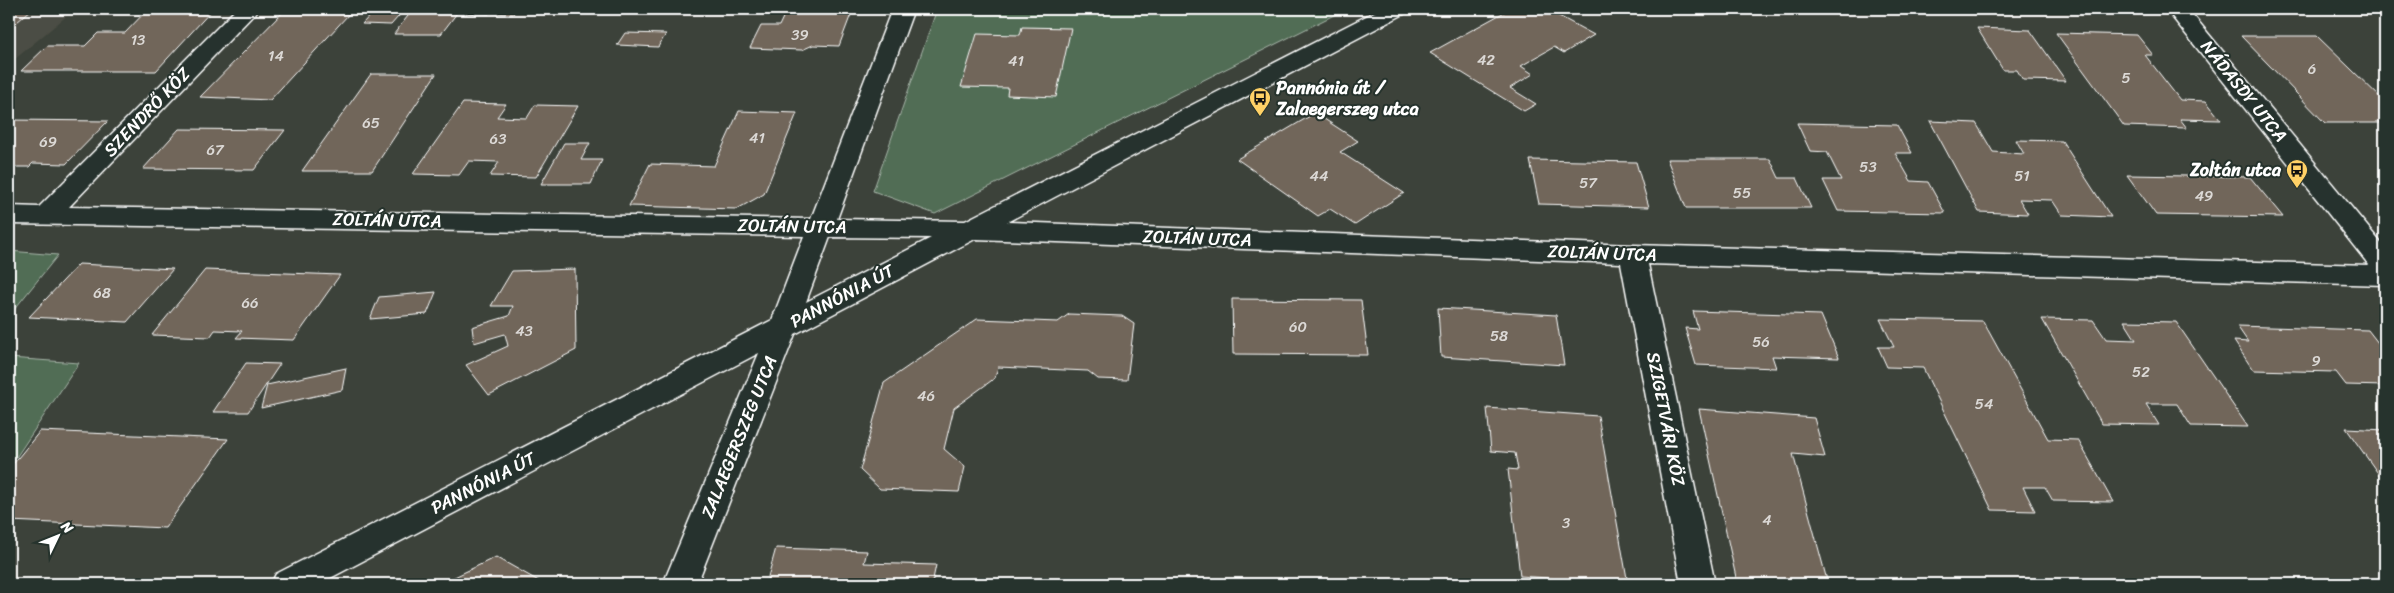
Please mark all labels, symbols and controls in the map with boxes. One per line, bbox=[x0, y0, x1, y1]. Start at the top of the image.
house number: 39 bbox=[791, 22, 809, 48]
house number: 13 bbox=[131, 27, 145, 53]
street label: NÁDASDY UTCA bbox=[2192, 32, 2296, 150]
house number: 14 bbox=[268, 43, 284, 69]
house number: 42 bbox=[1477, 47, 1495, 73]
house number: 41 bbox=[1008, 48, 1024, 74]
house number: 6 bbox=[2308, 56, 2316, 82]
street label: SZENDRŐ KÖZ bbox=[95, 59, 199, 165]
house number: 5 bbox=[2121, 65, 2131, 91]
place label: Pannónia út / Zalaegerszeg utca bbox=[1275, 72, 1419, 125]
bus stop icon: Pannónia út / Zalaegerszeg utca bbox=[1248, 86, 1272, 117]
house number: 65 bbox=[362, 110, 380, 136]
house number: 41 bbox=[749, 125, 765, 151]
house number: 63 bbox=[490, 126, 506, 152]
house number: 69 bbox=[39, 129, 57, 155]
house number: 67 bbox=[206, 137, 225, 163]
house number: 53 bbox=[1859, 154, 1877, 180]
place label: Zoltán utca bbox=[2189, 154, 2282, 186]
bus stop icon: Zoltán utca bbox=[2285, 158, 2309, 189]
house number: 44 bbox=[1310, 163, 1328, 189]
house number: 51 bbox=[2014, 163, 2030, 189]
house number: 57 bbox=[1579, 170, 1598, 196]
house number: 55 bbox=[1733, 180, 1751, 206]
house number: 49 bbox=[2195, 183, 2213, 209]
street label: ZOLTÁN UTCA bbox=[332, 203, 442, 237]
street label: ZOLTÁN UTCA bbox=[737, 209, 847, 243]
street label: ZOLTÁN UTCA bbox=[1142, 220, 1252, 256]
street label: ZOLTÁN UTCA bbox=[1547, 235, 1657, 271]
street label: PANNÓNIA ÚT bbox=[784, 254, 901, 337]
house number: 68 bbox=[93, 280, 111, 306]
house number: 66 bbox=[241, 290, 259, 316]
house number: 60 bbox=[1289, 314, 1307, 340]
house number: 43 bbox=[515, 318, 533, 344]
house number: 58 bbox=[1490, 323, 1508, 349]
house number: 56 bbox=[1752, 329, 1770, 355]
house number: 9 bbox=[2311, 348, 2321, 374]
street label: SZIGETVÁRI KÖZ bbox=[1637, 349, 1695, 490]
street label: ZALAEGERSZEG UTCA bbox=[692, 350, 786, 524]
house number: 52 bbox=[2132, 359, 2150, 385]
house number: 46 bbox=[917, 383, 935, 409]
house number: 54 bbox=[1975, 391, 1993, 417]
street label: PANNÓNIA ÚT bbox=[425, 442, 542, 523]
house number: 4 bbox=[1762, 507, 1772, 533]
north arrow bbox=[32, 510, 82, 560]
house number: 3 bbox=[1562, 510, 1570, 536]
text: N bbox=[54, 515, 80, 540]

